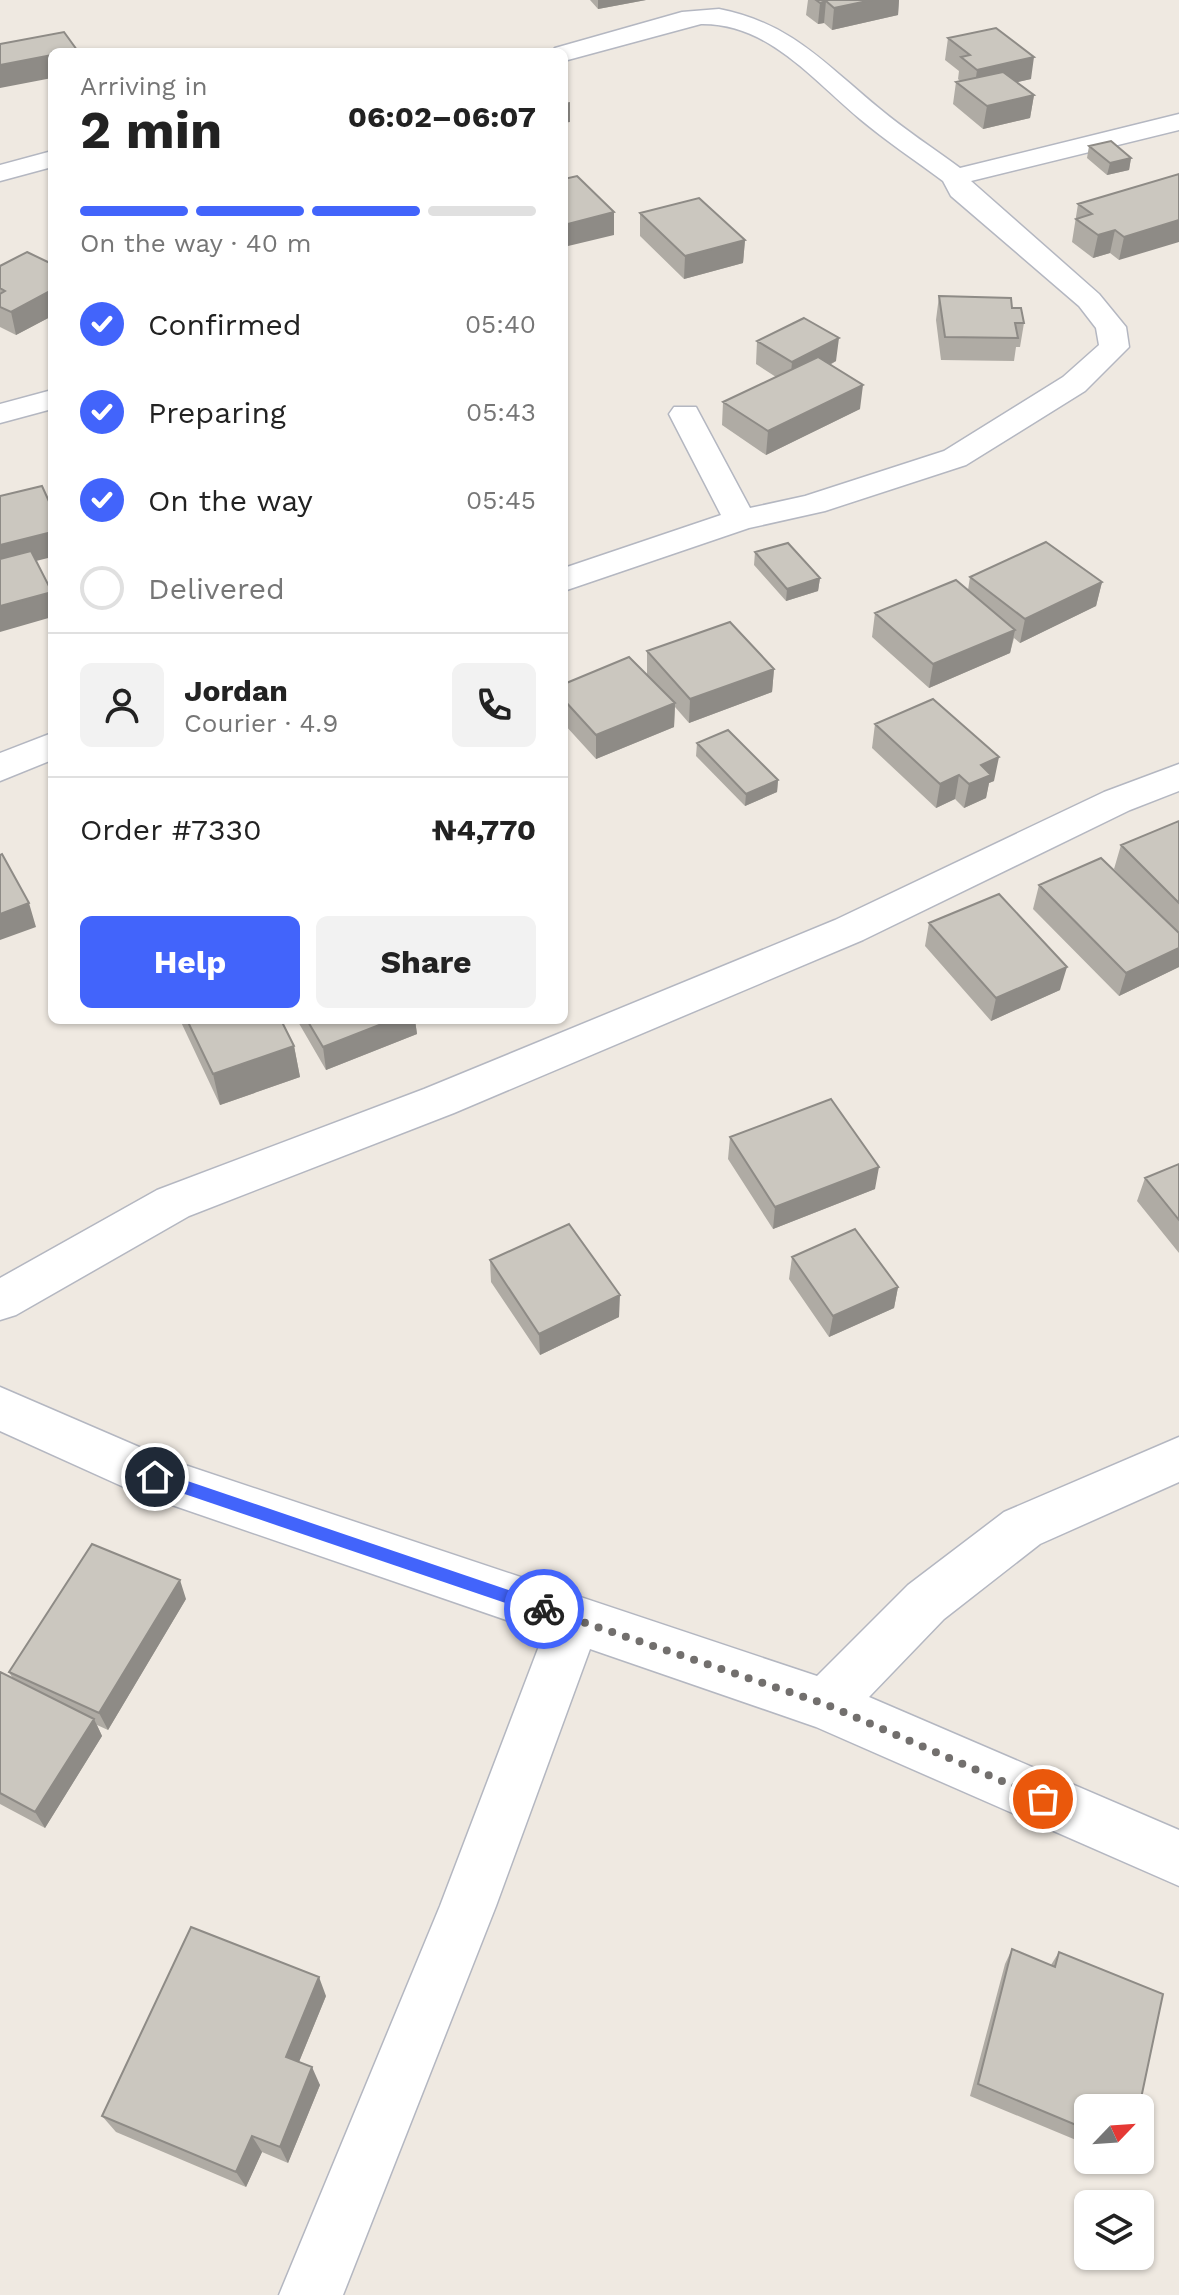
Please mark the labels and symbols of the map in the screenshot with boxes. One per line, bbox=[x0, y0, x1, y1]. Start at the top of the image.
pin bbox=[121, 1443, 189, 1511]
courier bbox=[504, 1569, 584, 1649]
pin bbox=[1009, 1765, 1077, 1833]
north arrow bbox=[1074, 2094, 1154, 2174]

